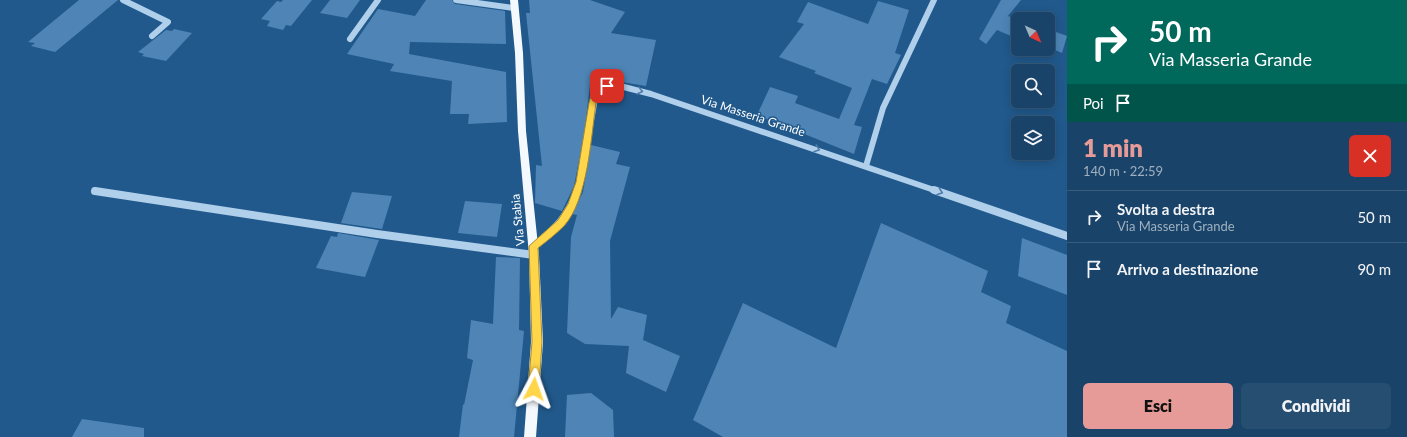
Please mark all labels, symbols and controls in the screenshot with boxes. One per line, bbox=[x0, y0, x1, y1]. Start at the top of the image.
north arrow bbox=[1011, 12, 1055, 56]
map controls bbox=[1011, 12, 1055, 160]
text: 50 m bbox=[1149, 14, 1212, 48]
icon: right bbox=[1083, 16, 1135, 68]
text: Via Masseria Grande bbox=[1149, 48, 1312, 70]
button: search bbox=[1011, 64, 1055, 108]
pin bbox=[590, 69, 624, 103]
icon: arrive bbox=[596, 75, 618, 97]
one-way arrow bbox=[637, 87, 643, 95]
street label: Via Masseria Grande bbox=[699, 92, 807, 139]
icon: arrive bbox=[1112, 92, 1134, 114]
text: Poi bbox=[1083, 94, 1104, 112]
button: layers bbox=[1011, 116, 1055, 160]
text: 1 min bbox=[1083, 133, 1143, 162]
button: close bbox=[1349, 135, 1391, 177]
one-way arrow bbox=[813, 145, 820, 153]
text: 140 m · 22:59 bbox=[1083, 163, 1163, 179]
one-way arrow bbox=[936, 187, 943, 196]
street label: Via Stabia bbox=[507, 193, 528, 247]
text: Svolta a destra bbox=[1117, 200, 1215, 218]
icon: right bbox=[1083, 206, 1105, 228]
text: 50 m bbox=[1357, 208, 1391, 226]
text: Via Masseria Grande bbox=[1117, 218, 1235, 234]
icon: arrive bbox=[1083, 258, 1105, 280]
text: Arrivo a destinazione bbox=[1117, 260, 1258, 278]
text: 90 m bbox=[1357, 260, 1391, 278]
position arrow bbox=[513, 368, 555, 410]
button: Esci bbox=[1083, 383, 1233, 429]
button: Condividi bbox=[1241, 383, 1391, 429]

